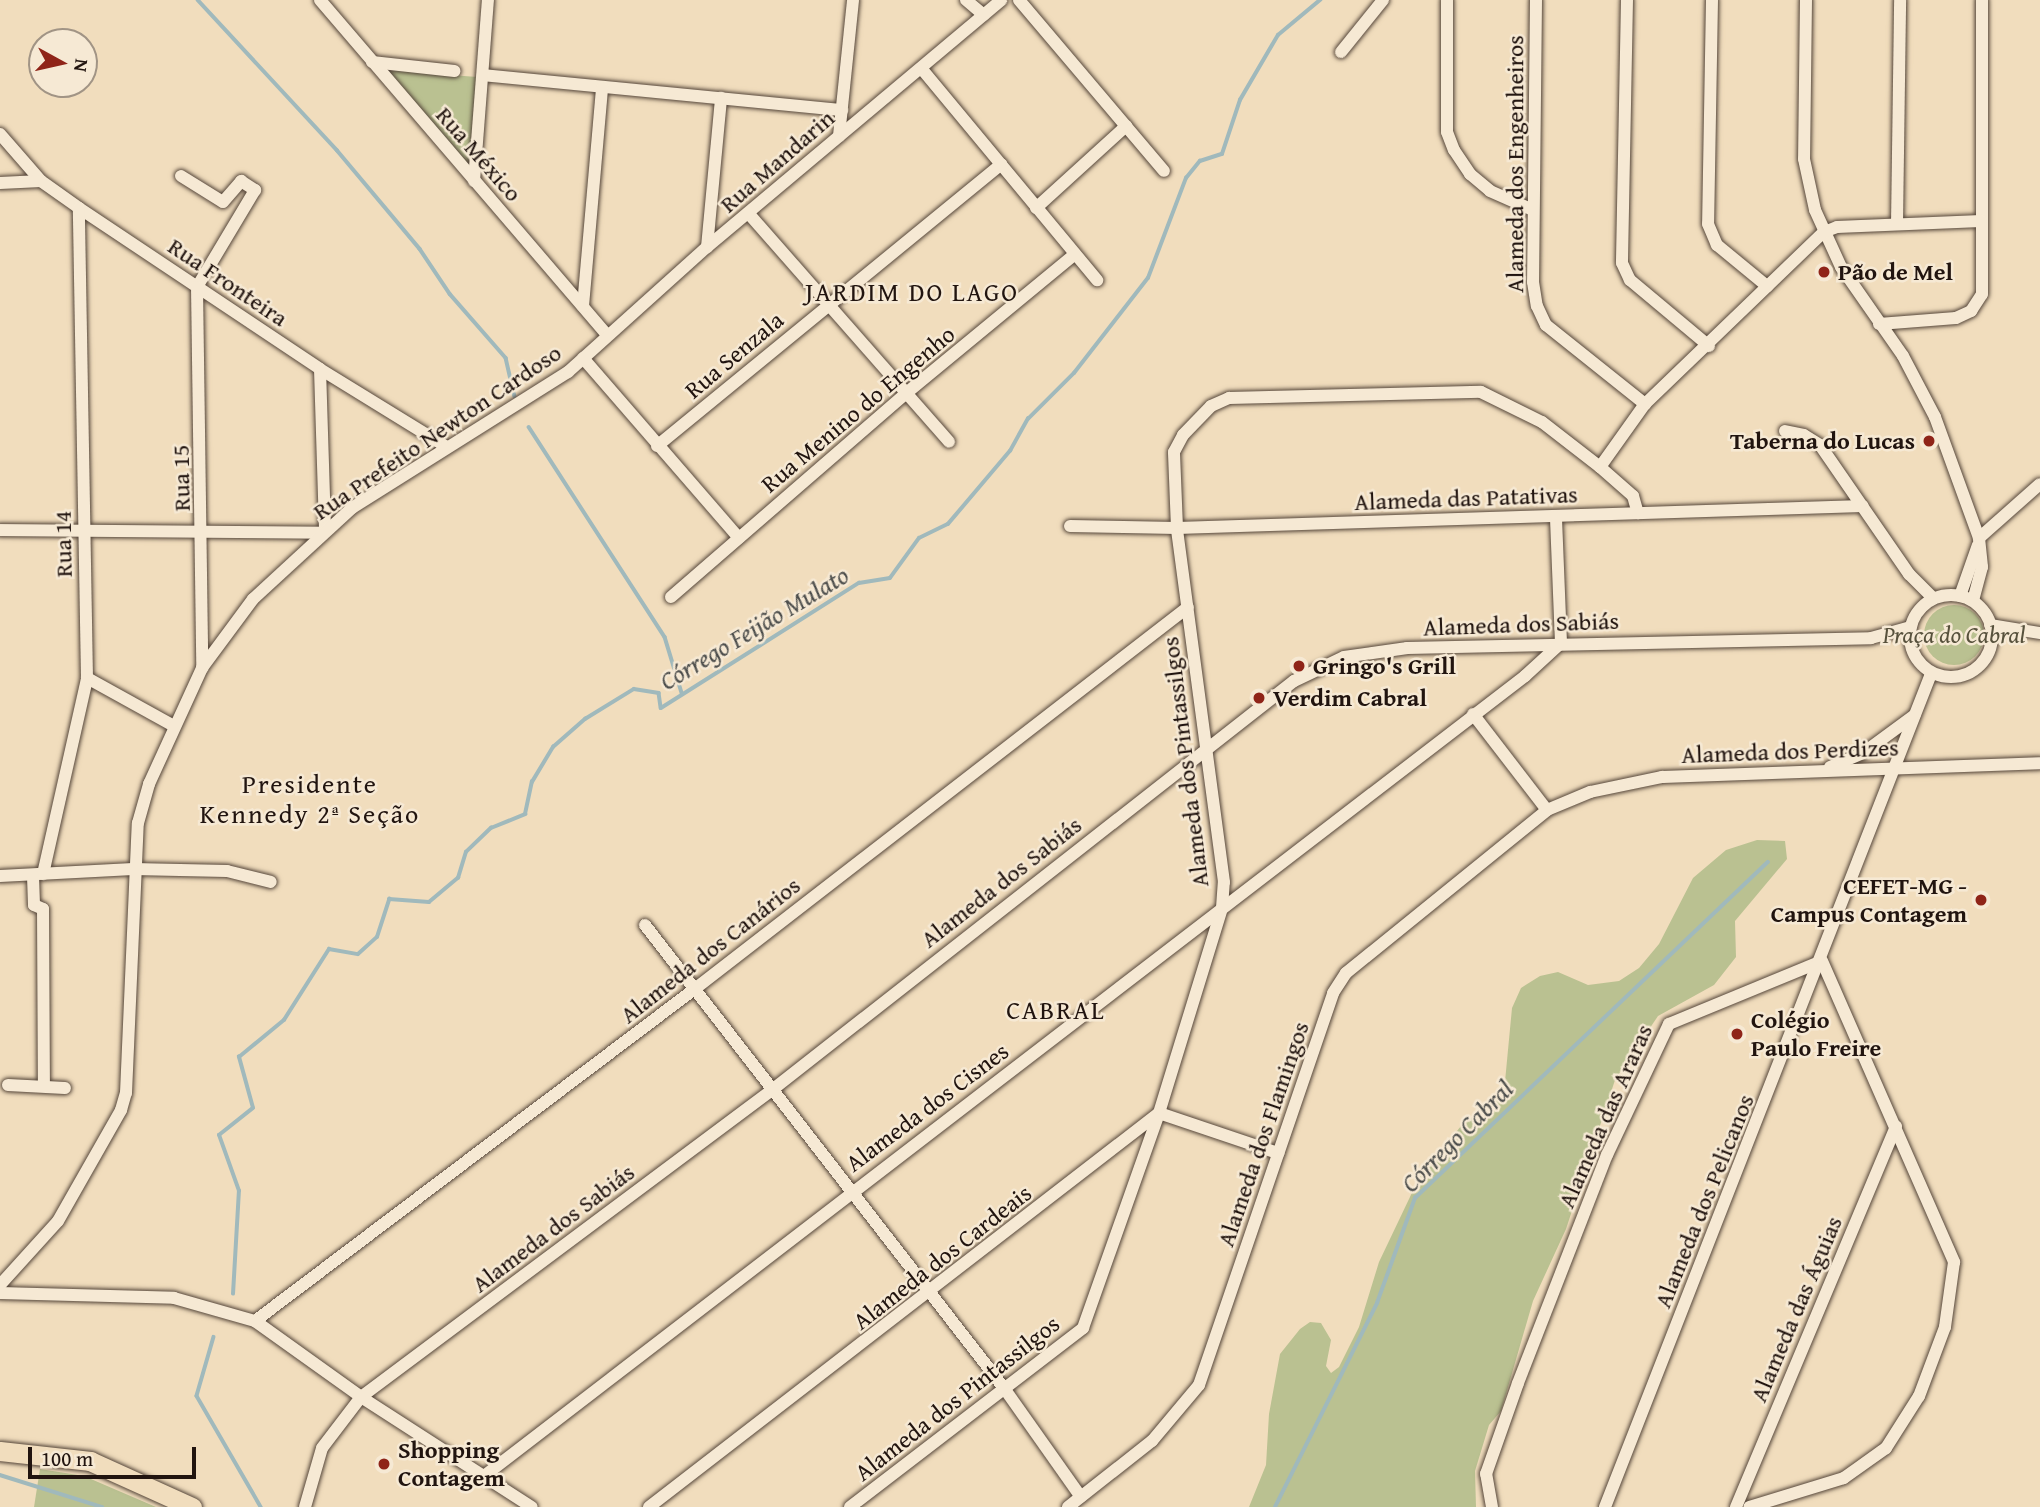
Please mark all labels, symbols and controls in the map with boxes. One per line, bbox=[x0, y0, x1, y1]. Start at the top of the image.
north arrow bbox=[28, 28, 98, 98]
street label: Alameda dos Engenheiros bbox=[1501, 35, 1529, 293]
text: N bbox=[67, 57, 97, 74]
street label: Rua México bbox=[430, 101, 528, 207]
street label: Rua Mandarin bbox=[714, 103, 840, 219]
street label: Rua Fronteira bbox=[163, 232, 293, 332]
place label: Pão de Mel bbox=[1838, 258, 1953, 286]
marker: Pão de Mel bbox=[1816, 264, 1832, 280]
district label: JARDIM DO LAGO bbox=[807, 276, 1017, 308]
street label: Rua Senzala bbox=[679, 305, 789, 405]
street label: Rua Menino do Engenho bbox=[755, 320, 961, 498]
street label: Rua Prefeito Newton Cardoso bbox=[307, 338, 567, 526]
place label: Taberna do Lucas bbox=[1730, 427, 1915, 455]
marker: Taberna do Lucas bbox=[1921, 433, 1937, 449]
street label: Rua 15 bbox=[166, 444, 196, 512]
street label: Alameda das Patativas bbox=[1354, 480, 1578, 516]
street label: Rua 14 bbox=[48, 510, 78, 578]
water label: Córrego Feijão Mulato bbox=[654, 559, 854, 697]
street label: Alameda dos Sabiás bbox=[1423, 606, 1619, 642]
park label: Praça do Cabral bbox=[1883, 621, 2025, 649]
street label: Alameda dos Pintassilgos bbox=[1155, 635, 1215, 889]
place label: Gringo's Grill bbox=[1313, 652, 1456, 680]
marker: Gringo's Grill bbox=[1291, 658, 1307, 674]
place label: Verdim Cabral bbox=[1273, 684, 1427, 712]
marker: Verdim Cabral bbox=[1251, 690, 1267, 706]
street label: Alameda dos Perdizes bbox=[1681, 733, 1899, 769]
district label: Presidente Kennedy 2ª Seção bbox=[216, 768, 404, 830]
street label: Alameda dos Sabiás bbox=[915, 810, 1087, 954]
street label: Alameda dos Canários bbox=[614, 871, 806, 1029]
place label: CEFET-MG - Campus Contagem bbox=[1771, 872, 1967, 928]
marker: CEFET-MG - Campus Contagem bbox=[1973, 892, 1989, 908]
district label: CABRAL bbox=[1007, 994, 1105, 1026]
place label: Colégio Paulo Freire bbox=[1751, 1006, 1881, 1062]
street label: Alameda dos Flamingos bbox=[1211, 1018, 1315, 1250]
street label: Alameda das Araras bbox=[1552, 1020, 1658, 1212]
marker: Colégio Paulo Freire bbox=[1729, 1026, 1745, 1042]
street label: Alameda dos Cisnes bbox=[840, 1036, 1014, 1178]
water label: Córrego Cabral bbox=[1394, 1073, 1520, 1199]
street label: Alameda dos Pelicanos bbox=[1648, 1090, 1760, 1312]
street label: Alameda dos Sabiás bbox=[466, 1158, 640, 1298]
street label: Alameda dos Cardeais bbox=[847, 1178, 1037, 1336]
street label: Alameda das Águias bbox=[1744, 1212, 1848, 1406]
street label: Alameda dos Pintassilgos bbox=[849, 1309, 1065, 1487]
scale bar bbox=[32, 1434, 200, 1478]
place label: Shopping Contagem bbox=[398, 1436, 505, 1492]
text: 100 m bbox=[41, 1443, 93, 1474]
marker: Shopping Contagem bbox=[376, 1456, 392, 1472]

